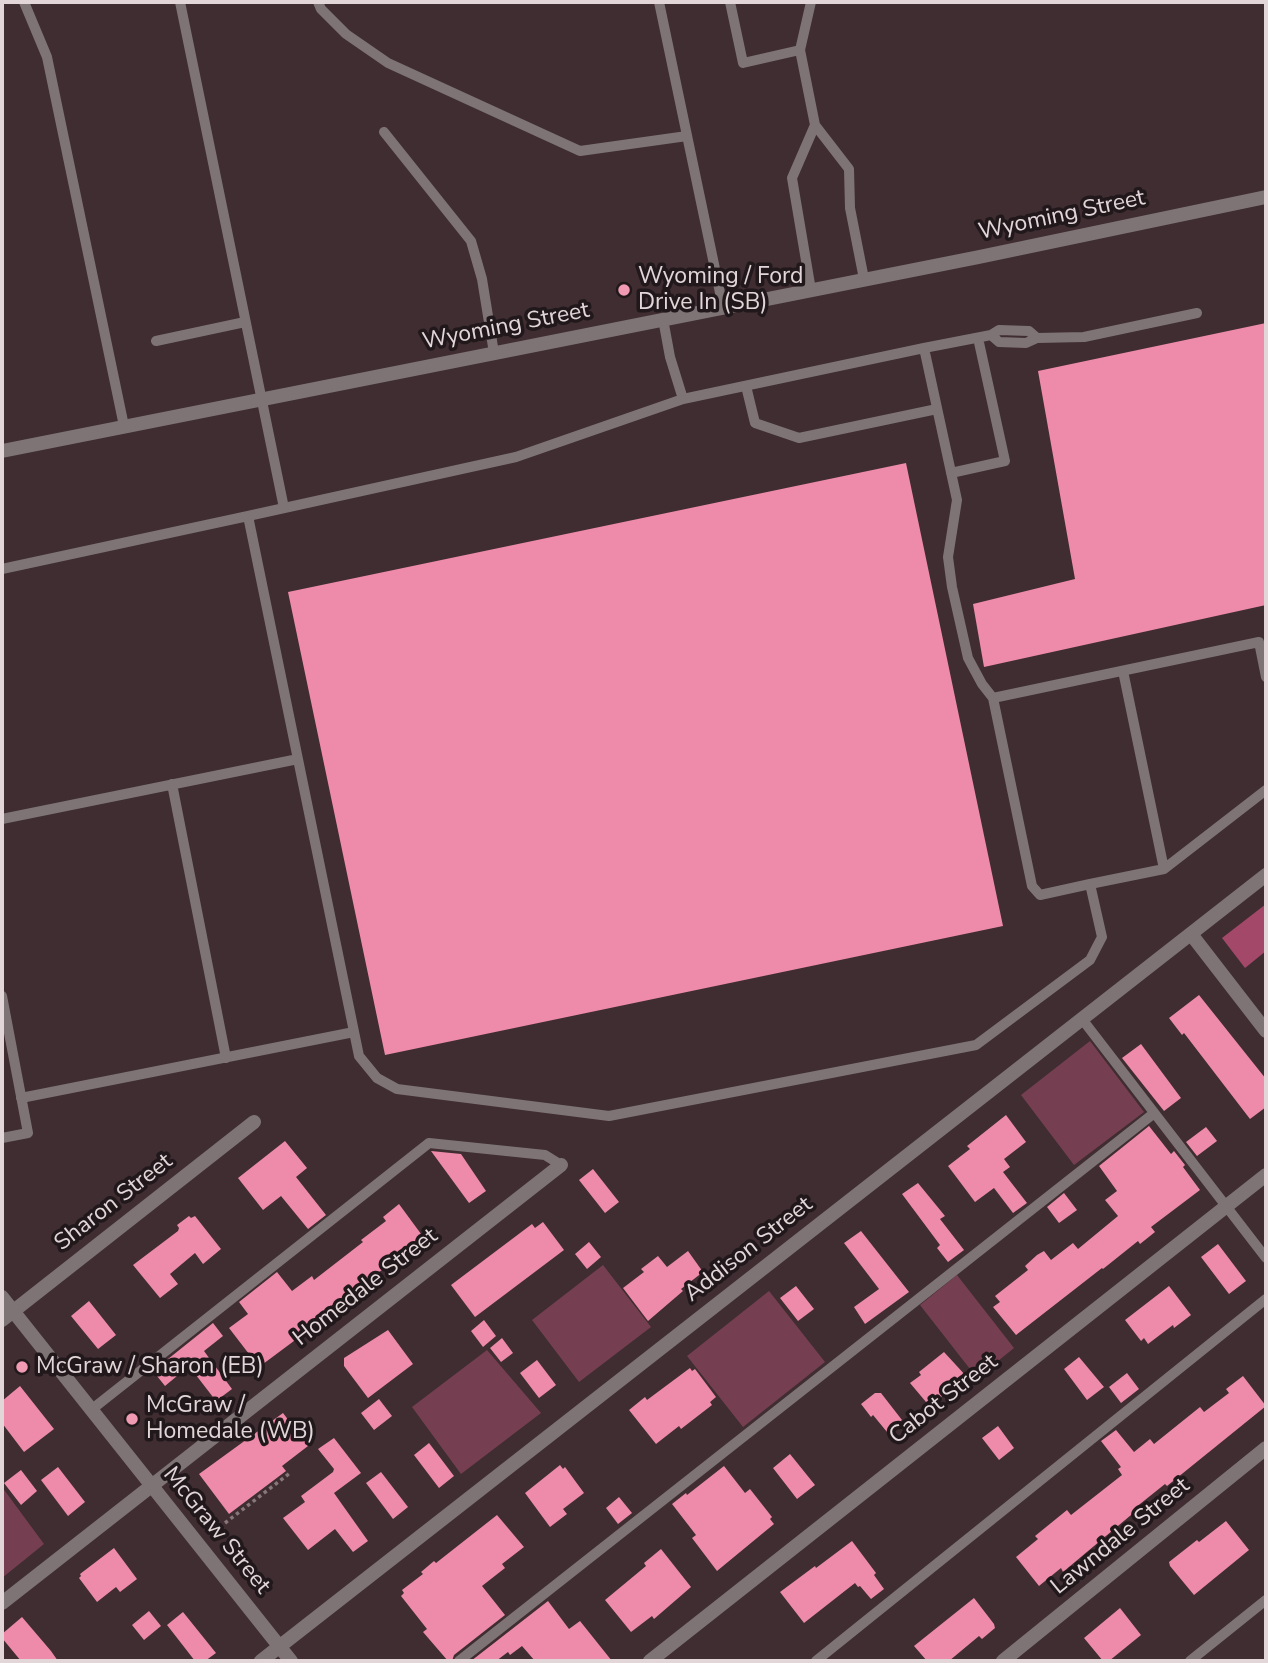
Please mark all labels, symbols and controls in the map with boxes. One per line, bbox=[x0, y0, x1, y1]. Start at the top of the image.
street label: Wyoming Street bbox=[976, 185, 1148, 247]
place label: Wyoming / Ford Drive In (SB) bbox=[638, 263, 803, 317]
marker: Wyoming / Ford Drive In (SB) bbox=[616, 282, 632, 298]
street label: Wyoming Street bbox=[420, 297, 592, 357]
street label: Sharon Street bbox=[50, 1148, 178, 1258]
street label: Addison Street bbox=[680, 1192, 818, 1308]
street label: Homedale Street bbox=[288, 1223, 444, 1353]
street label: Cabot Street bbox=[884, 1349, 1004, 1451]
place label: McGraw / Sharon (EB) bbox=[36, 1353, 264, 1381]
marker: McGraw / Sharon (EB) bbox=[14, 1359, 30, 1375]
place label: McGraw / Homedale (WB) bbox=[146, 1392, 315, 1446]
marker: McGraw / Homedale (WB) bbox=[124, 1411, 140, 1427]
street label: McGraw Street bbox=[156, 1462, 276, 1600]
street label: Lawndale Street bbox=[1046, 1473, 1196, 1601]

